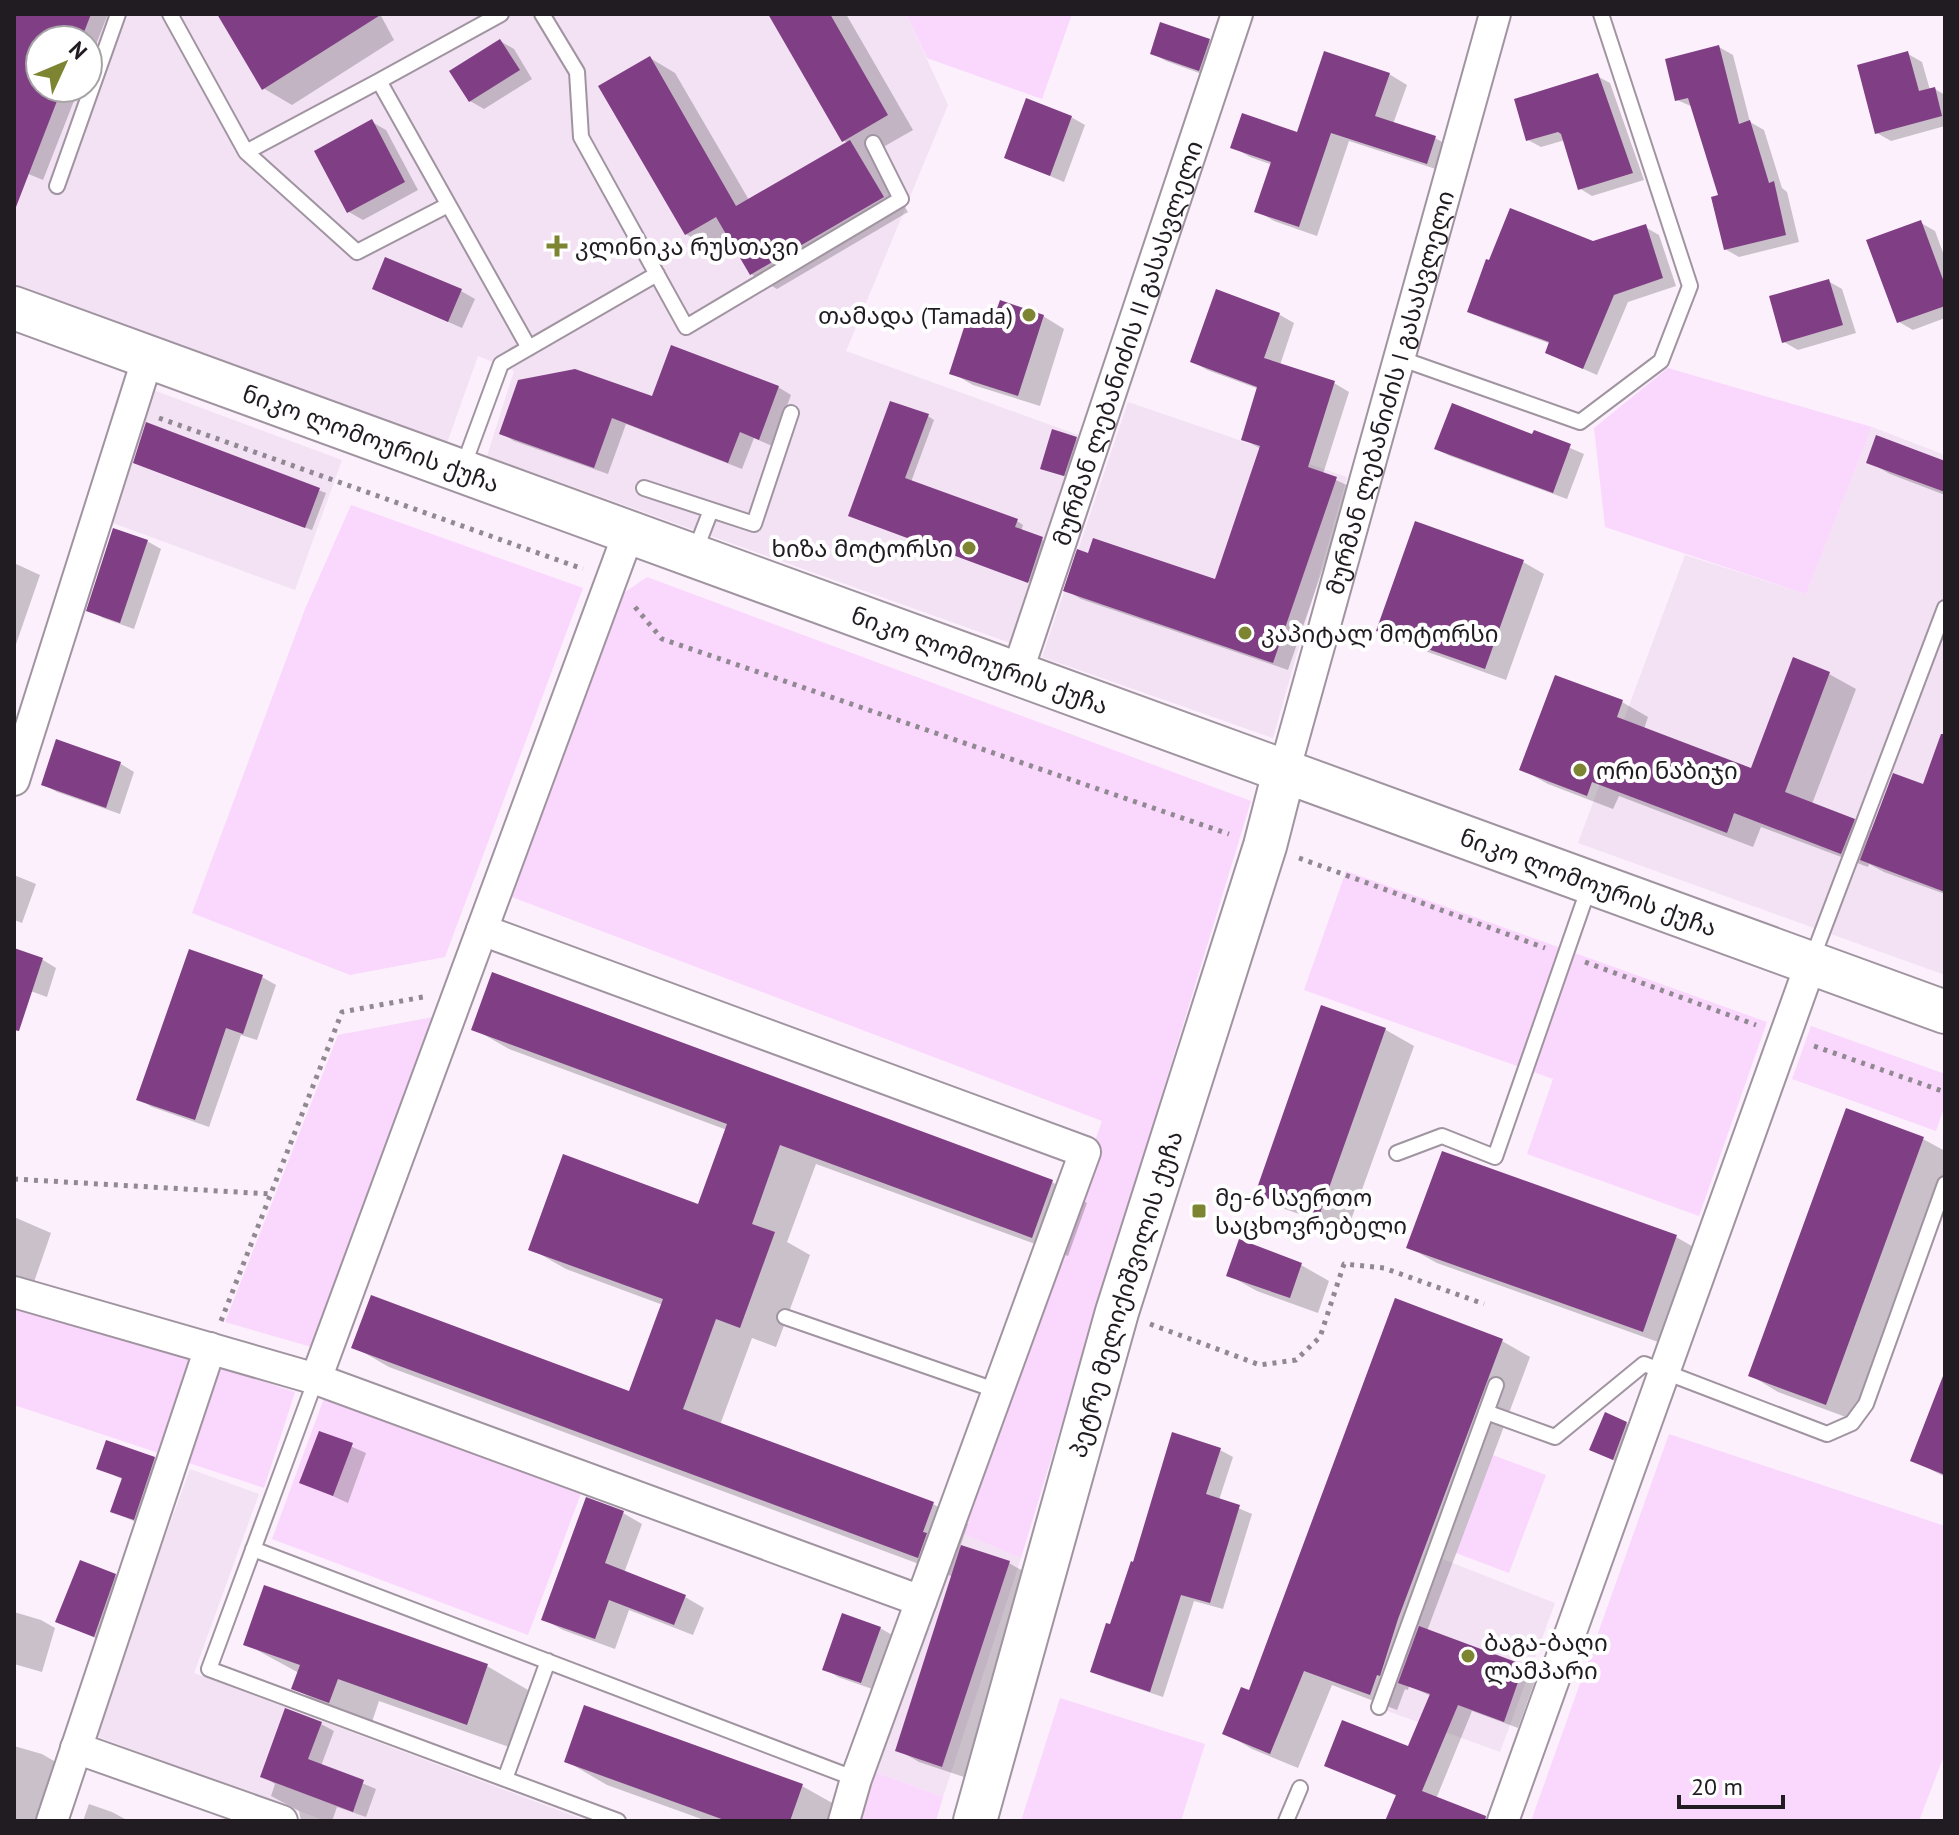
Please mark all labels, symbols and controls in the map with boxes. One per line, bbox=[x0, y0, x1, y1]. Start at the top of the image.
north arrow bbox=[24, 24, 104, 104]
text: N bbox=[63, 35, 93, 65]
street label: მურმან ლებანიძის II გასასვლელი bbox=[1045, 136, 1209, 549]
street label: მურმან ლებანიძის I გასასვლელი bbox=[1319, 187, 1461, 598]
place label: კლინიკა რუსთავი bbox=[575, 231, 799, 262]
marker: კლინიკა რუსთავი bbox=[546, 235, 568, 257]
place label: თამადა (Tamada) bbox=[818, 300, 1013, 331]
marker: თამადა (Tamada) bbox=[1020, 306, 1038, 324]
street label: ნიკო ლომოურის ქუჩა bbox=[238, 377, 504, 499]
place label: ხიზა მოტორსი bbox=[771, 533, 953, 564]
marker: ხიზა მოტორსი bbox=[960, 539, 978, 557]
street label: ნიკო ლომოურის ქუჩა bbox=[847, 599, 1113, 721]
place label: კაპიტალ მოტორსი bbox=[1261, 618, 1499, 649]
marker: კაპიტალ მოტორსი bbox=[1236, 624, 1254, 642]
place label: ორი ნაბიჯი bbox=[1596, 755, 1738, 786]
marker: ორი ნაბიჯი bbox=[1571, 761, 1589, 779]
street label: ნიკო ლომოურის ქუჩა bbox=[1456, 821, 1721, 943]
street label: პეტრე მელიქიშვილის ქუჩა bbox=[1062, 1127, 1189, 1461]
place label: მე-6 საერთო საცხოვრებელი bbox=[1215, 1182, 1407, 1241]
marker: მე-6 საერთო საცხოვრებელი bbox=[1190, 1202, 1208, 1220]
place label: ბაგა-ბაღი ლამპარი bbox=[1484, 1627, 1608, 1686]
marker: ბაგა-ბაღი ლამპარი bbox=[1459, 1647, 1477, 1665]
scale bar bbox=[1679, 1759, 1783, 1809]
text: 20 m bbox=[1691, 1771, 1743, 1802]

